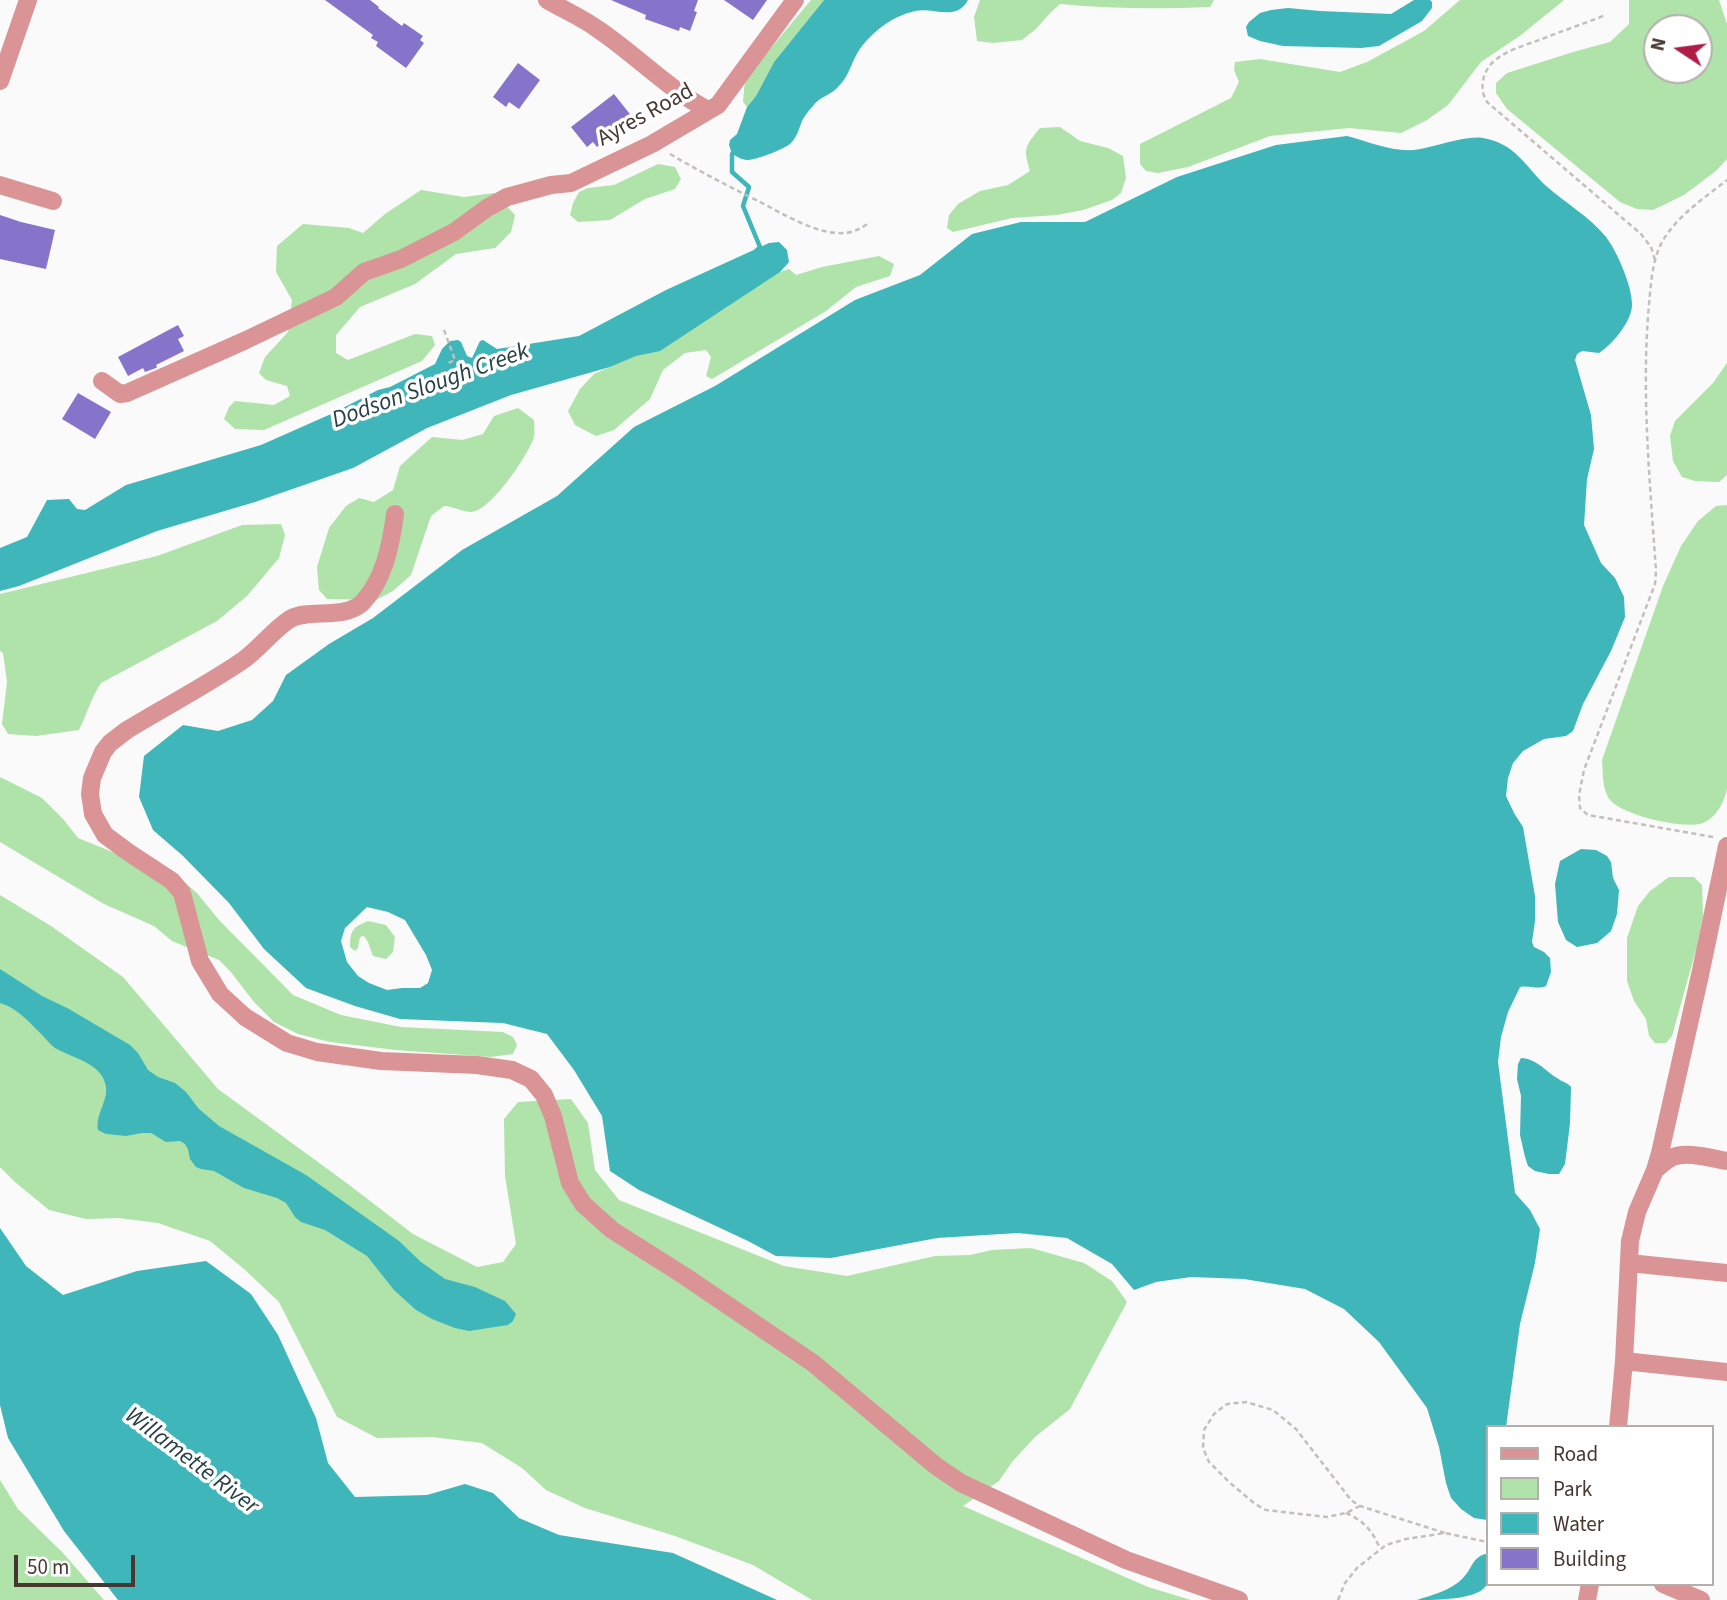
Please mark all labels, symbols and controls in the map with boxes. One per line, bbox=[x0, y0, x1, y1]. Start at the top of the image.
north arrow bbox=[1643, 14, 1713, 84]
text: N bbox=[1644, 35, 1674, 54]
street label: Ayres Road bbox=[593, 78, 699, 154]
water label: Dodson Slough Creek bbox=[329, 338, 533, 436]
water label: Willamette River bbox=[118, 1402, 264, 1522]
legend bbox=[1486, 1425, 1713, 1586]
text: Road bbox=[1553, 1439, 1598, 1469]
text: Park bbox=[1553, 1474, 1592, 1504]
text: Water bbox=[1553, 1509, 1604, 1539]
scale bar bbox=[18, 1540, 138, 1584]
text: Building bbox=[1553, 1544, 1626, 1574]
text: 50 m bbox=[27, 1552, 69, 1582]

